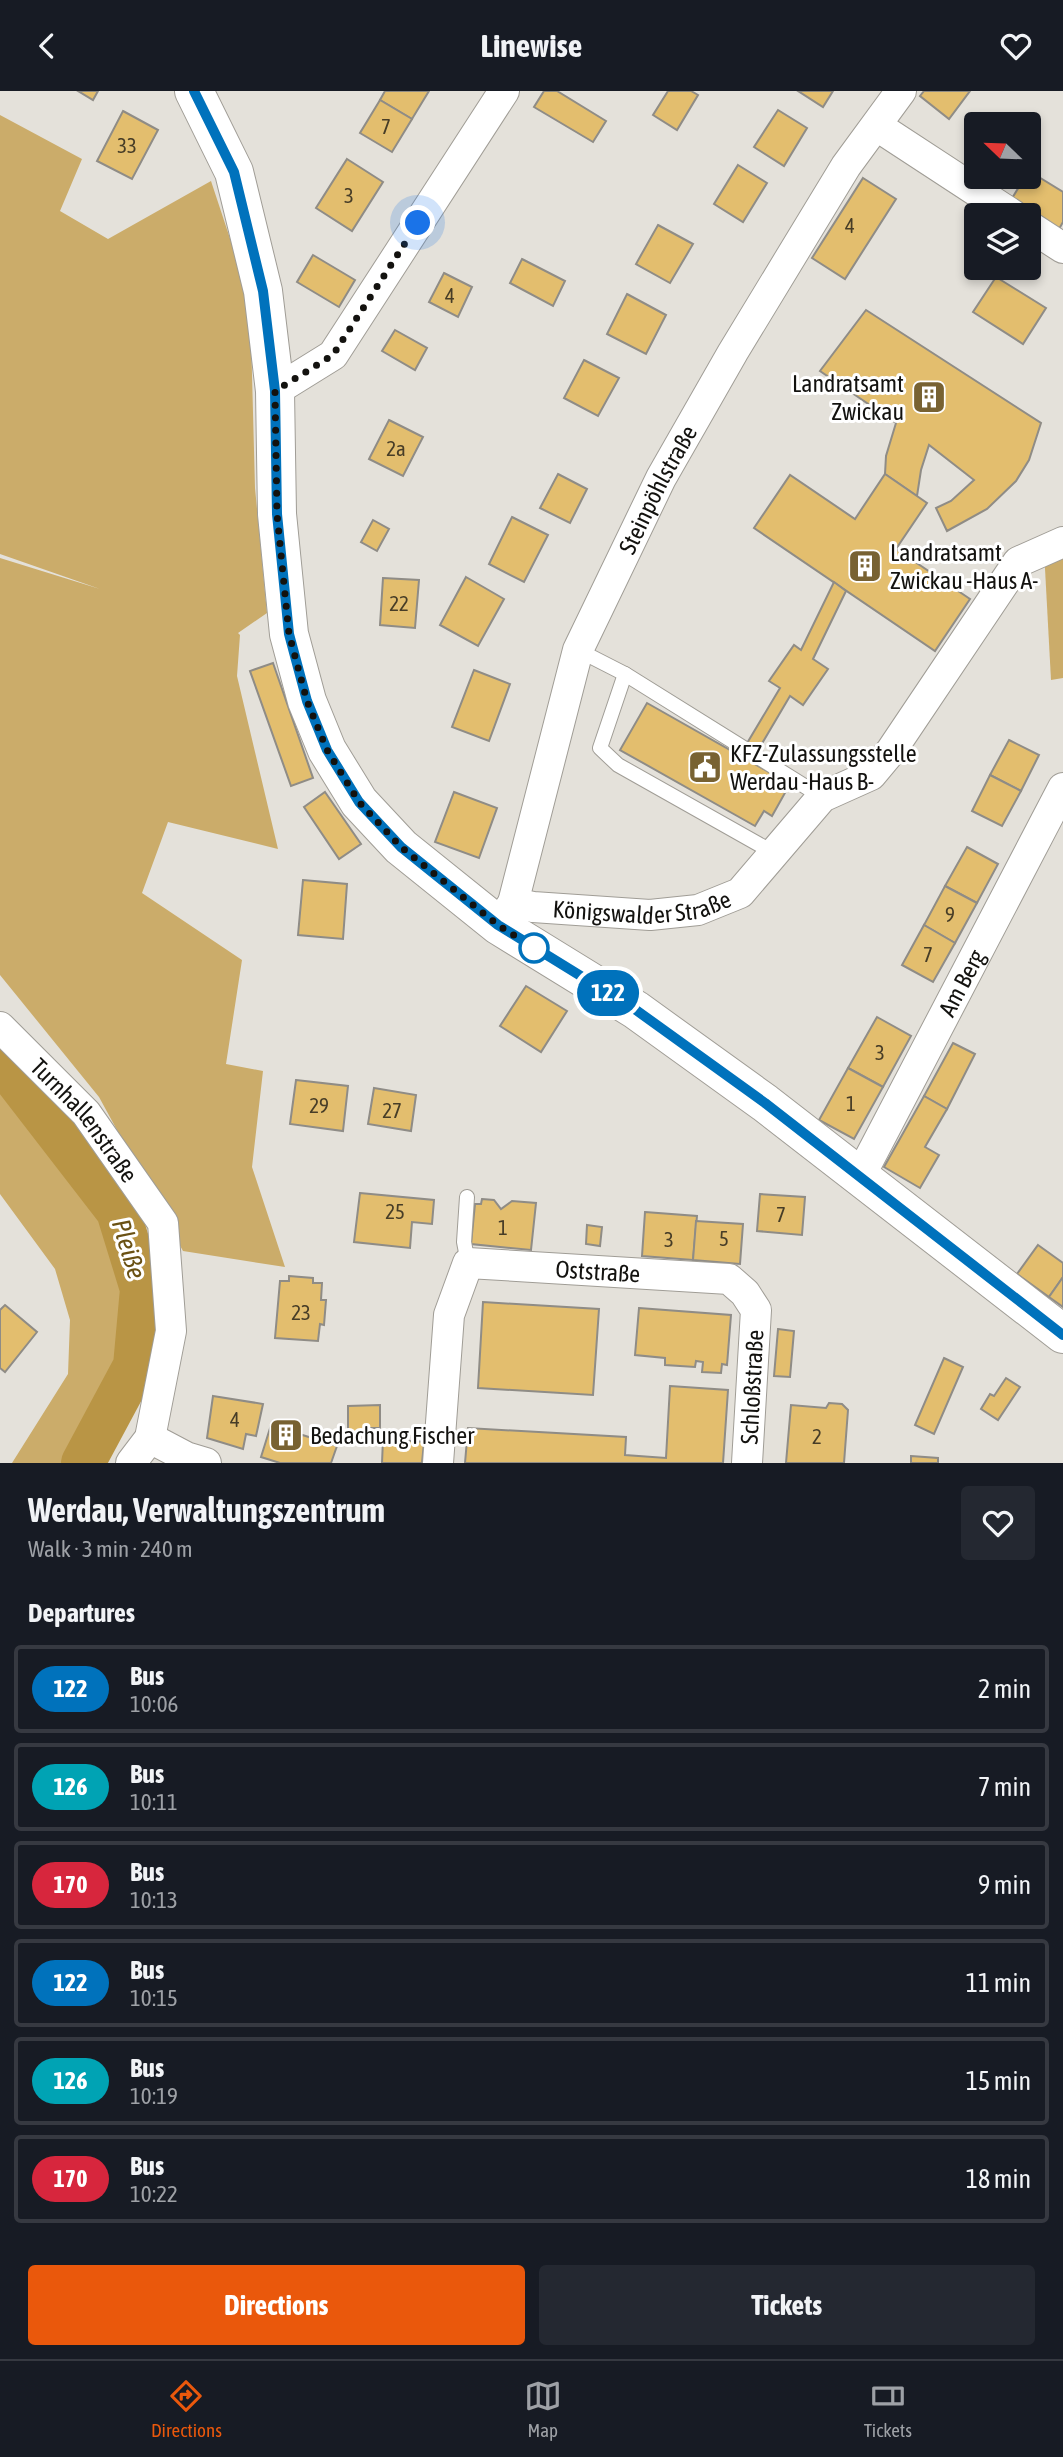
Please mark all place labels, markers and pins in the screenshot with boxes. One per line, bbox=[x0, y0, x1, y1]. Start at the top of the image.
place label: Landratsamt Zwickau bbox=[792, 370, 904, 425]
building icon: Landratsamt Zwickau bbox=[910, 378, 948, 416]
place label: Landratsamt Zwickau -Haus A- bbox=[890, 539, 1038, 594]
building icon: Landratsamt Zwickau -Haus A- bbox=[846, 547, 884, 585]
place label: KFZ-Zulassungsstelle Werdau -Haus B- bbox=[730, 740, 917, 795]
public building icon: KFZ-Zulassungsstelle Werdau -Haus B- bbox=[686, 748, 724, 786]
unlabelled marker bbox=[519, 933, 549, 963]
building icon: Bedachung Fischer bbox=[267, 1416, 305, 1454]
place label: Bedachung Fischer bbox=[310, 1422, 475, 1449]

